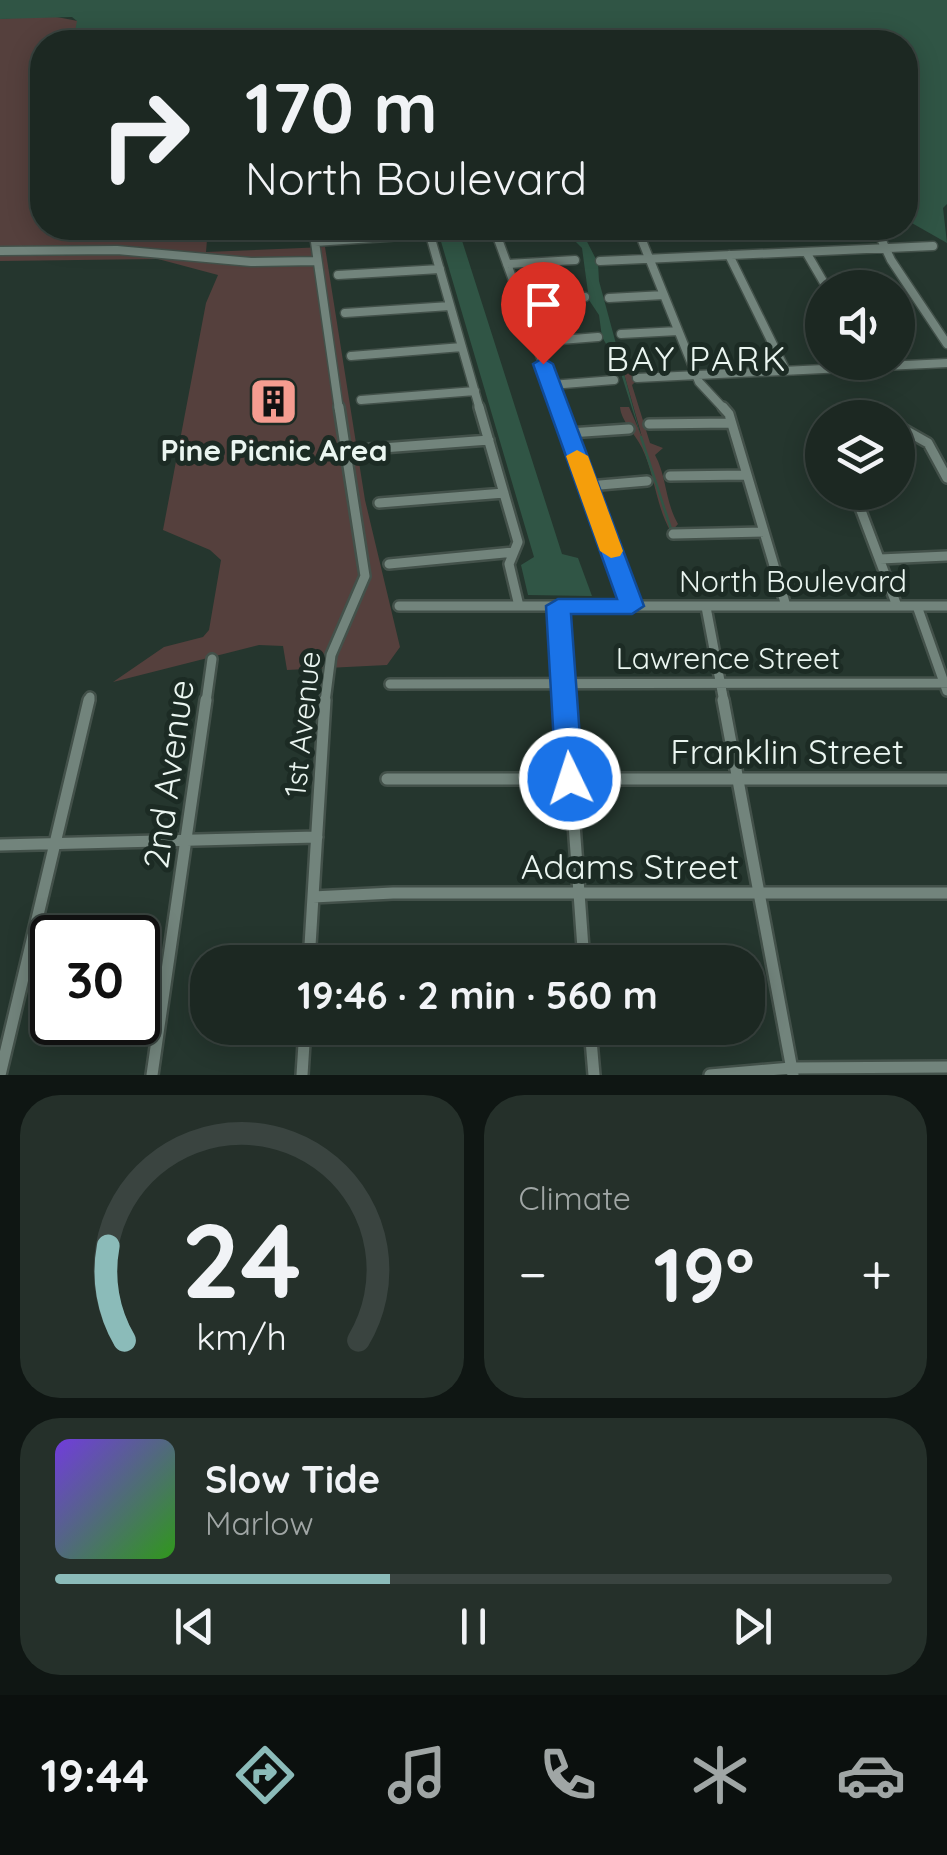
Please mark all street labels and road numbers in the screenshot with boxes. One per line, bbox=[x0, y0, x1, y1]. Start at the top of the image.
street label: North Boulevard bbox=[679, 562, 907, 600]
street label: Lawrence Street bbox=[616, 639, 840, 677]
street label: 1st Avenue bbox=[275, 649, 329, 799]
street label: 2nd Avenue bbox=[133, 677, 203, 871]
street label: Franklin Street bbox=[670, 729, 904, 773]
street label: Adams Street bbox=[521, 844, 739, 888]

